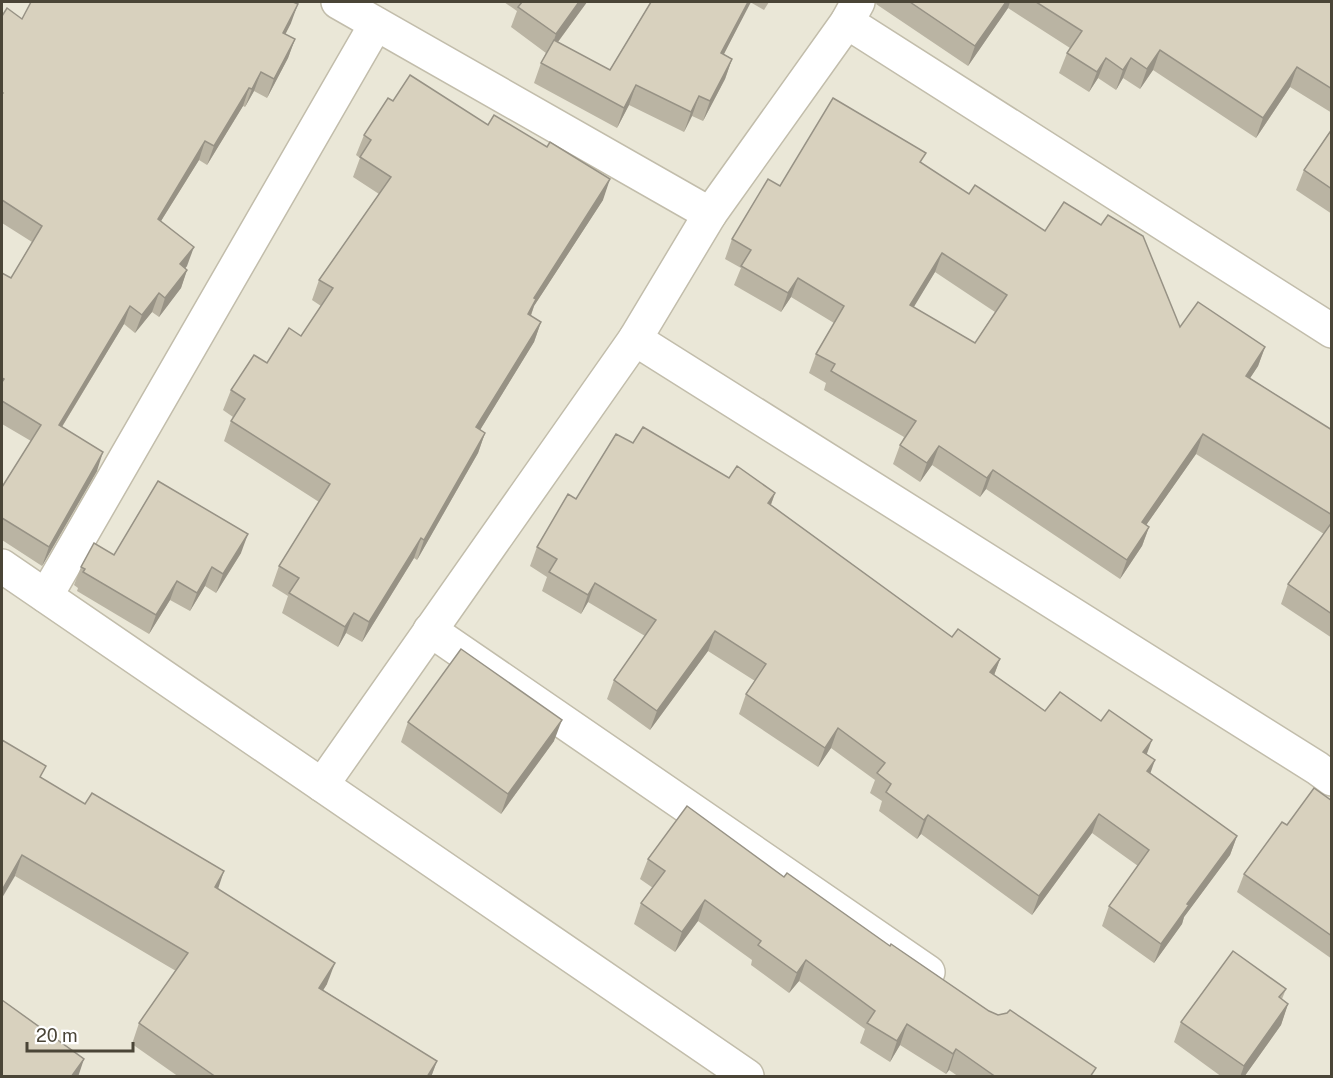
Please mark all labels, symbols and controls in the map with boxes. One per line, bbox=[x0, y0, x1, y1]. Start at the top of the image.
scale bar bbox=[27, 1015, 134, 1053]
text: 20 m bbox=[36, 1025, 78, 1046]

